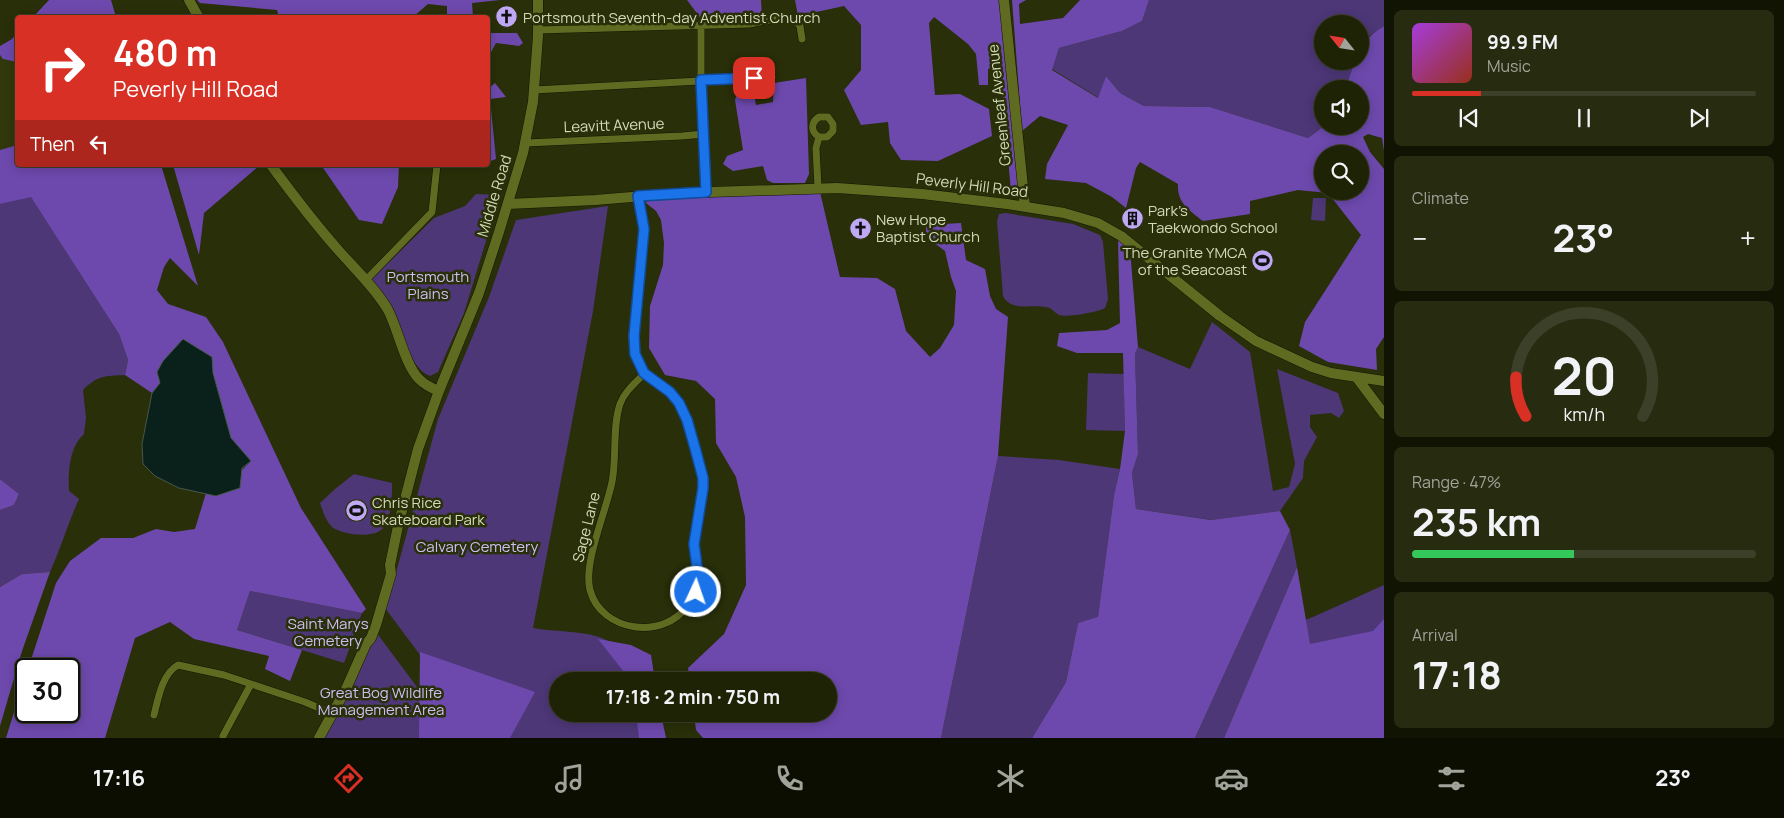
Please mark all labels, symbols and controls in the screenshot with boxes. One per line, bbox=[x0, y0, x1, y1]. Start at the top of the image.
church icon: Portsmouth Seventh-day Adventist Church bbox=[495, 5, 519, 29]
place label: Portsmouth Seventh-day Adventist Church bbox=[523, 7, 821, 28]
north arrow bbox=[1314, 15, 1369, 70]
map controls bbox=[1314, 15, 1369, 200]
text: 480 m bbox=[113, 29, 217, 77]
text: 99.9 FM bbox=[1487, 29, 1558, 55]
icon: right bbox=[30, 35, 95, 100]
street label: Greenleaf Avenue bbox=[982, 43, 1016, 167]
text: Music bbox=[1487, 55, 1531, 77]
pin bbox=[733, 57, 775, 99]
icon: arrive bbox=[740, 64, 768, 92]
text: Peverly Hill Road bbox=[113, 74, 278, 104]
button: sound bbox=[1314, 80, 1369, 135]
icon: previous bbox=[1455, 104, 1483, 132]
icon: pause bbox=[1570, 104, 1598, 132]
icon: next bbox=[1685, 104, 1713, 132]
street label: Leavitt Avenue bbox=[563, 113, 665, 137]
icon: left bbox=[85, 130, 113, 158]
text: Then bbox=[30, 131, 75, 157]
button: search bbox=[1314, 145, 1369, 200]
street label: Middle Road bbox=[472, 152, 516, 240]
street label: Peverly Hill Road bbox=[915, 168, 1029, 202]
text: Climate bbox=[1412, 187, 1469, 209]
place label: Park’s Taekwondo School bbox=[1148, 200, 1278, 238]
building icon: Park’s Taekwondo School bbox=[1120, 207, 1144, 231]
place label: New Hope Baptist Church bbox=[876, 209, 980, 247]
text: 23° bbox=[1553, 211, 1614, 263]
church icon: New Hope Baptist Church bbox=[848, 216, 872, 240]
text: − bbox=[1412, 219, 1427, 257]
text: + bbox=[1740, 219, 1756, 257]
place label: The Granite YMCA of the Seacoast bbox=[1123, 242, 1247, 280]
sports icon: The Granite YMCA of the Seacoast bbox=[1251, 249, 1275, 273]
park label: Portsmouth Plains bbox=[387, 266, 469, 304]
text: 20 bbox=[1551, 340, 1617, 411]
text: km/h bbox=[1563, 402, 1605, 426]
text: Range · 47% bbox=[1412, 471, 1501, 493]
street label: Sage Lane bbox=[567, 489, 605, 564]
place label: Chris Rice Skateboard Park bbox=[372, 492, 485, 530]
text: 235 km bbox=[1412, 495, 1541, 547]
sports icon: Chris Rice Skateboard Park bbox=[344, 499, 368, 523]
park label: Calvary Cemetery bbox=[416, 536, 538, 557]
position arrow bbox=[669, 565, 721, 617]
park label: Saint Marys Cemetery bbox=[287, 613, 369, 651]
text: Arrival bbox=[1412, 624, 1458, 646]
text: 17:18 bbox=[1412, 648, 1502, 700]
speed limit sign: 30 bbox=[15, 658, 80, 723]
park label: Great Bog Wildlife Management Area bbox=[318, 682, 444, 720]
text: 17:18 · 2 min · 750 m bbox=[606, 684, 780, 710]
icon: directions bbox=[331, 761, 366, 796]
icon: music bbox=[552, 761, 587, 796]
icon: phone bbox=[772, 761, 807, 796]
icon: climate bbox=[993, 761, 1028, 796]
icon: car bbox=[1214, 761, 1249, 796]
icon: filters bbox=[1434, 761, 1469, 796]
text: 17:16 bbox=[93, 763, 145, 793]
text: 23° bbox=[1655, 763, 1691, 793]

